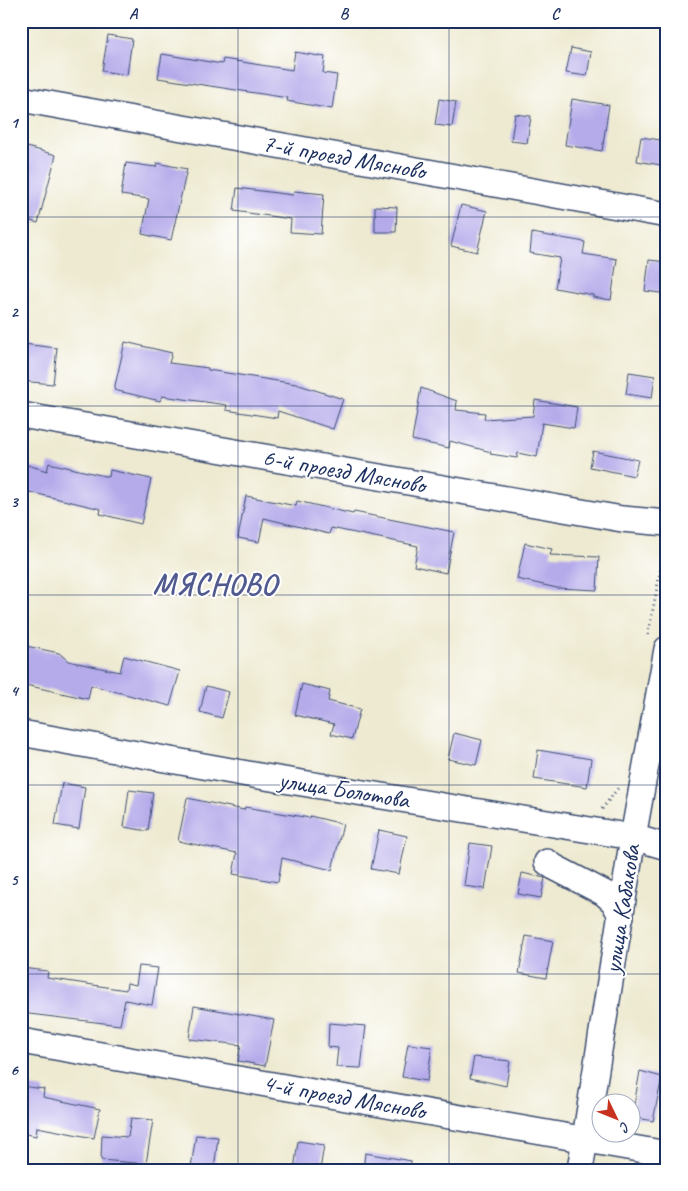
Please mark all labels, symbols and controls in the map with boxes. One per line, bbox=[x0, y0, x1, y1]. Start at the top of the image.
text: A bbox=[129, 4, 139, 24]
text: B bbox=[340, 4, 350, 24]
text: C bbox=[551, 4, 561, 24]
text: 1 bbox=[10, 113, 19, 133]
street label: 7-й проезд Мясново bbox=[260, 127, 431, 188]
text: 2 bbox=[10, 302, 19, 322]
street label: 6-й проезд Мясново bbox=[260, 441, 431, 502]
text: 3 bbox=[10, 492, 19, 512]
district label: МЯСНОВО bbox=[153, 565, 280, 603]
text: 4 bbox=[10, 681, 19, 701]
street label: улица Болотова bbox=[274, 764, 414, 816]
street label: улица Кабакова bbox=[596, 840, 648, 978]
text: 5 bbox=[11, 870, 20, 890]
text: 6 bbox=[10, 1060, 19, 1080]
street label: 4-й проезд Мясново bbox=[260, 1067, 431, 1128]
north arrow bbox=[590, 1094, 640, 1144]
text: С bbox=[615, 1118, 634, 1136]

